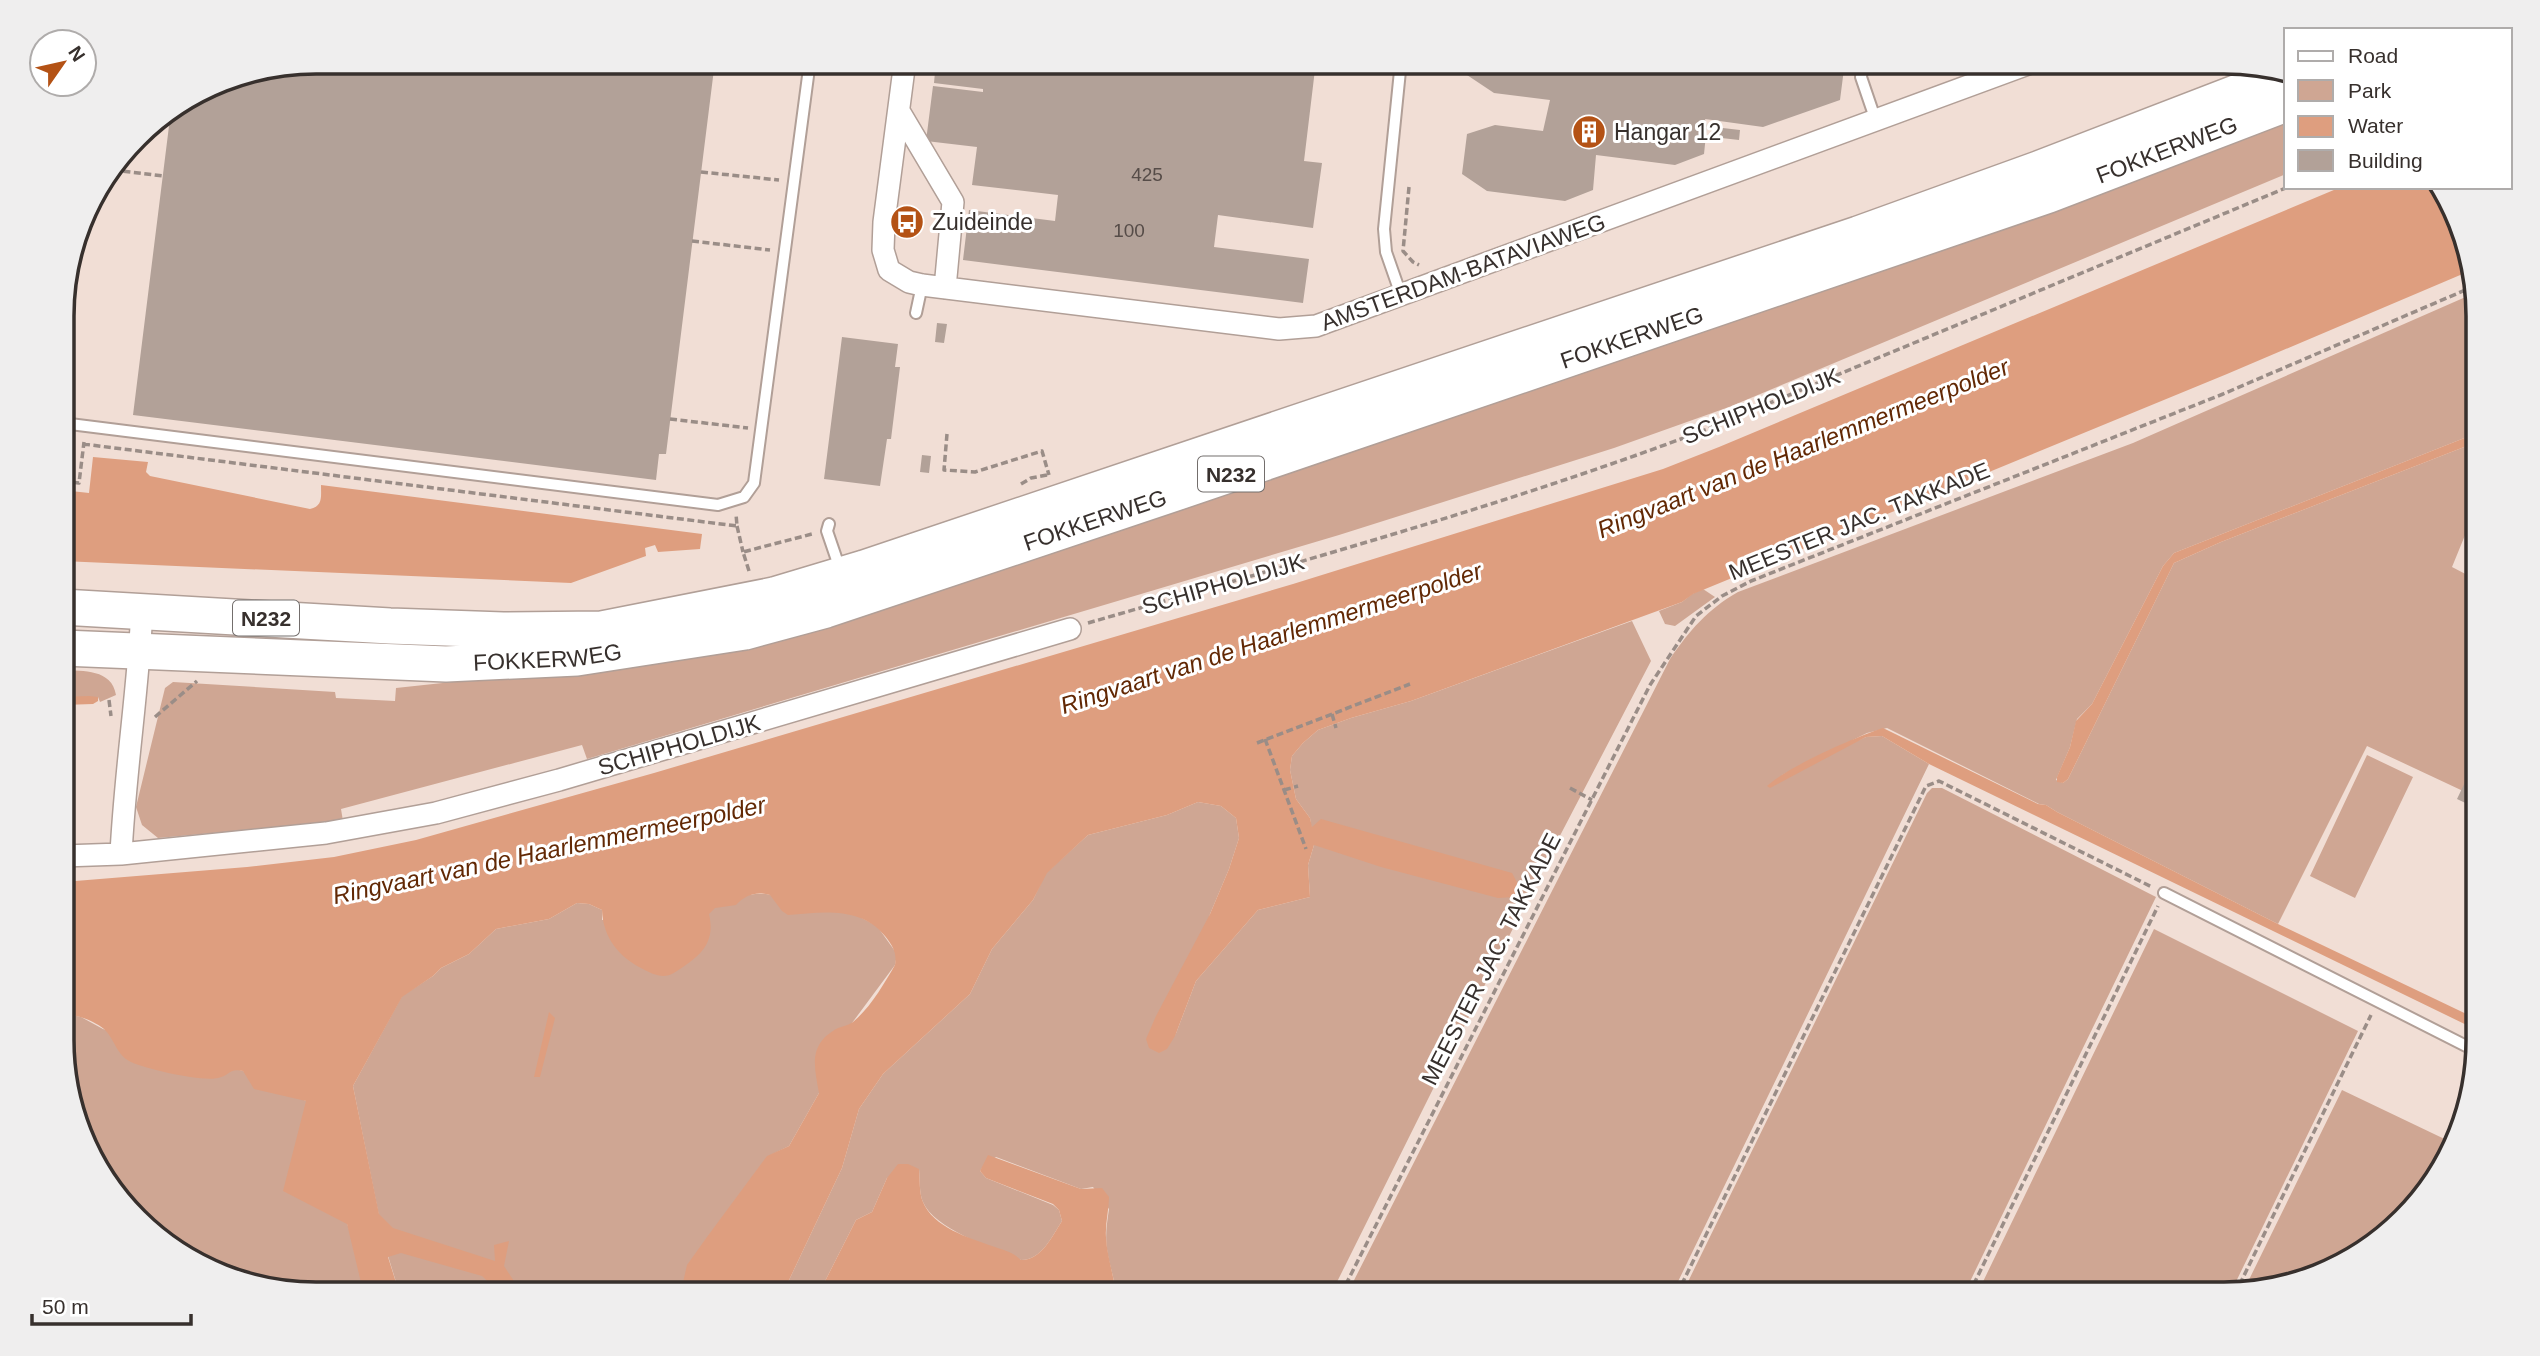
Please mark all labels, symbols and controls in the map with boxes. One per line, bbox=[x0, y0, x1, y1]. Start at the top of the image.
north arrow bbox=[28, 28, 98, 98]
legend bbox=[2284, 28, 2512, 189]
text: N bbox=[64, 42, 89, 65]
text: Road bbox=[2348, 44, 2398, 67]
text: Park bbox=[2348, 79, 2392, 102]
street label: FOKKERWEG bbox=[2092, 111, 2241, 189]
building icon: Hangar 12 bbox=[1570, 113, 1608, 151]
text: Water bbox=[2348, 114, 2403, 137]
place label: Hangar 12 bbox=[1614, 119, 1721, 145]
text: Building bbox=[2348, 149, 2423, 172]
house number: 425 bbox=[1131, 164, 1163, 185]
bus stop icon: Zuideinde bbox=[888, 203, 926, 241]
street label: AMSTERDAM-BATAVIAWEG bbox=[1317, 208, 1609, 336]
place label: Zuideinde bbox=[932, 209, 1033, 235]
house number: 100 bbox=[1113, 220, 1145, 241]
street label: FOKKERWEG bbox=[1557, 301, 1706, 374]
water label: Ringvaart van de Haarlemmermeerpolder bbox=[1593, 352, 2014, 543]
street label: SCHIPHOLDIJK bbox=[1679, 362, 1844, 449]
road number: N232 bbox=[1198, 456, 1264, 491]
street label: MEESTER JAC. TAKKADE bbox=[1725, 457, 1993, 585]
street label: FOKKERWEG bbox=[1020, 484, 1170, 556]
street label: SCHIPHOLDIJK bbox=[1139, 548, 1308, 620]
water label: Ringvaart van de Haarlemmermeerpolder bbox=[1057, 557, 1486, 719]
road number: N232 bbox=[233, 600, 299, 636]
street label: FOKKERWEG bbox=[472, 638, 624, 676]
street label: SCHIPHOLDIJK bbox=[595, 709, 764, 781]
water label: Ringvaart van de Haarlemmermeerpolder bbox=[330, 791, 769, 909]
street label: MEESTER JAC. TAKKADE bbox=[1416, 829, 1566, 1089]
scale bar bbox=[32, 1282, 191, 1326]
text: 50 m bbox=[42, 1295, 89, 1318]

